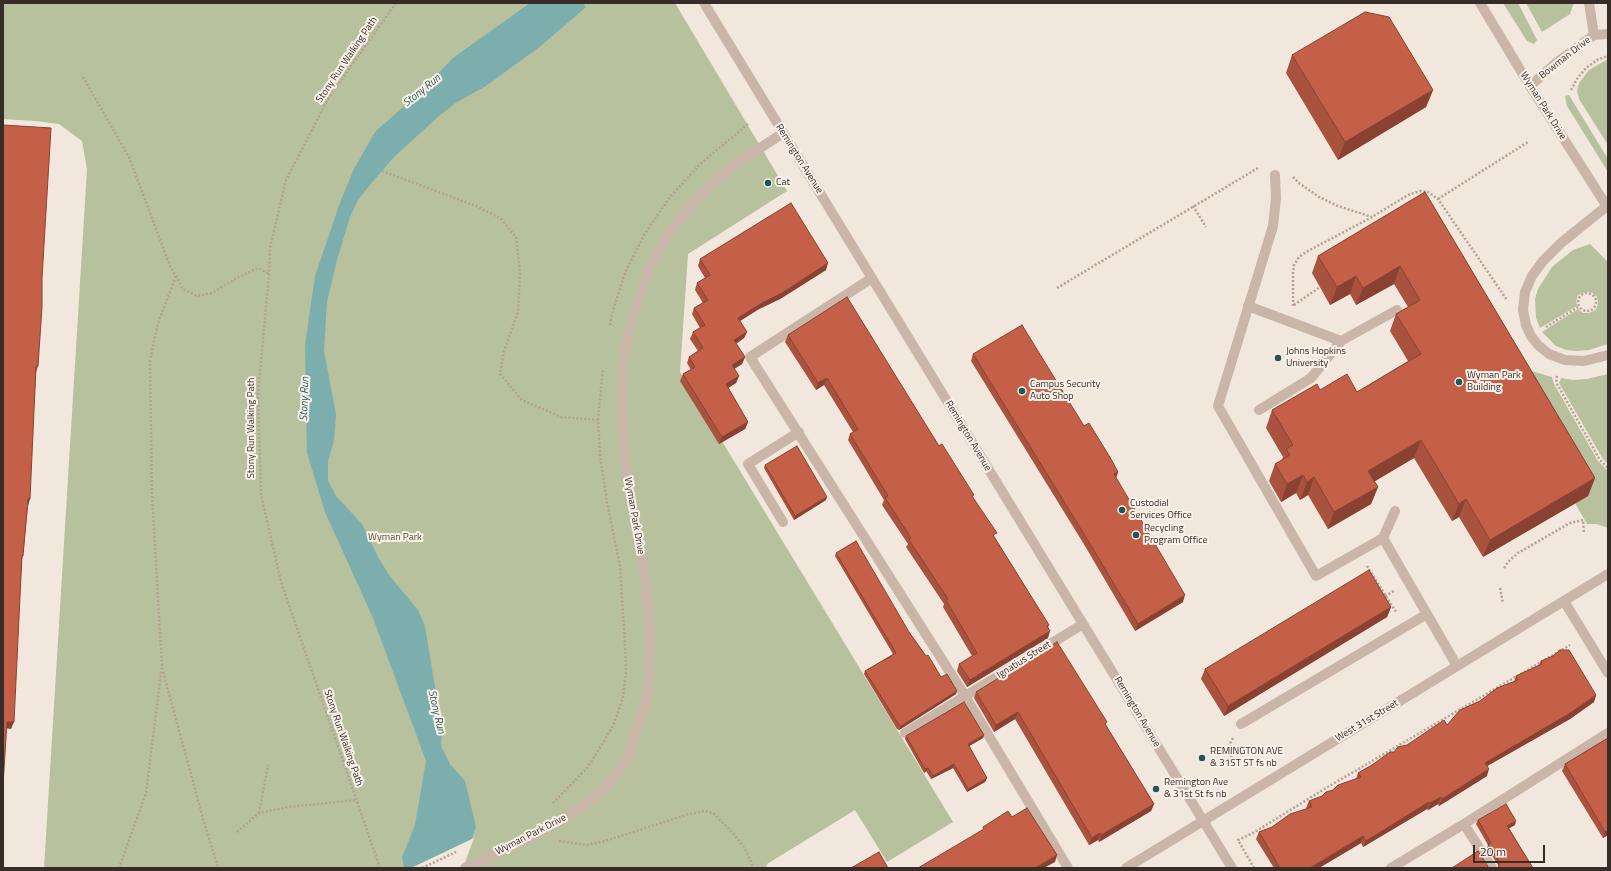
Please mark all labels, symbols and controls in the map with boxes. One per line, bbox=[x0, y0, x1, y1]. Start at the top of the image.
street label: Stony Run Walking Path bbox=[314, 15, 380, 105]
street label: Bowman Drive bbox=[1537, 34, 1593, 82]
street label: Wyman Park Drive bbox=[1517, 70, 1569, 142]
water label: Stony Run bbox=[401, 72, 443, 110]
street label: Remington Avenue bbox=[773, 122, 825, 196]
place label: Cat bbox=[776, 177, 790, 189]
marker: Cat bbox=[763, 178, 773, 188]
place label: Johns Hopkins University bbox=[1286, 346, 1346, 370]
marker: Johns Hopkins University bbox=[1273, 353, 1283, 363]
place label: Wyman Park Building bbox=[1467, 370, 1521, 394]
water label: Stony Run bbox=[298, 377, 312, 421]
marker: Wyman Park Building bbox=[1454, 377, 1464, 387]
street label: Stony Run Walking Path bbox=[246, 378, 258, 478]
place label: Campus Security Auto Shop bbox=[1030, 379, 1100, 402]
marker: Campus Security Auto Shop bbox=[1017, 386, 1027, 396]
street label: Remington Avenue bbox=[942, 399, 994, 473]
street label: Wyman Park Drive bbox=[621, 477, 647, 555]
place label: Custodial Services Office bbox=[1130, 498, 1192, 522]
marker: Custodial Services Office bbox=[1117, 505, 1127, 515]
place label: Recycling Program Office bbox=[1144, 523, 1207, 546]
marker: Recycling Program Office bbox=[1131, 530, 1141, 540]
park label: Wyman Park bbox=[368, 532, 422, 544]
street label: Ignatius Street bbox=[995, 639, 1053, 681]
street label: Remington Avenue bbox=[1111, 675, 1163, 749]
street label: Stony Run Walking Path bbox=[321, 688, 365, 788]
water label: Stony Run bbox=[425, 689, 447, 735]
street label: West 31st Street bbox=[1333, 697, 1401, 745]
place label: REMINGTON AVE & 31ST ST fs nb bbox=[1210, 746, 1283, 770]
marker: REMINGTON AVE & 31ST ST fs nb bbox=[1197, 753, 1207, 763]
place label: Remington Ave & 31st St fs nb bbox=[1164, 777, 1228, 800]
marker: Remington Ave & 31st St fs nb bbox=[1151, 784, 1161, 794]
street label: Wyman Park Drive bbox=[494, 812, 568, 858]
scale bar bbox=[1475, 837, 1547, 863]
text: 20 m bbox=[1480, 842, 1506, 861]

